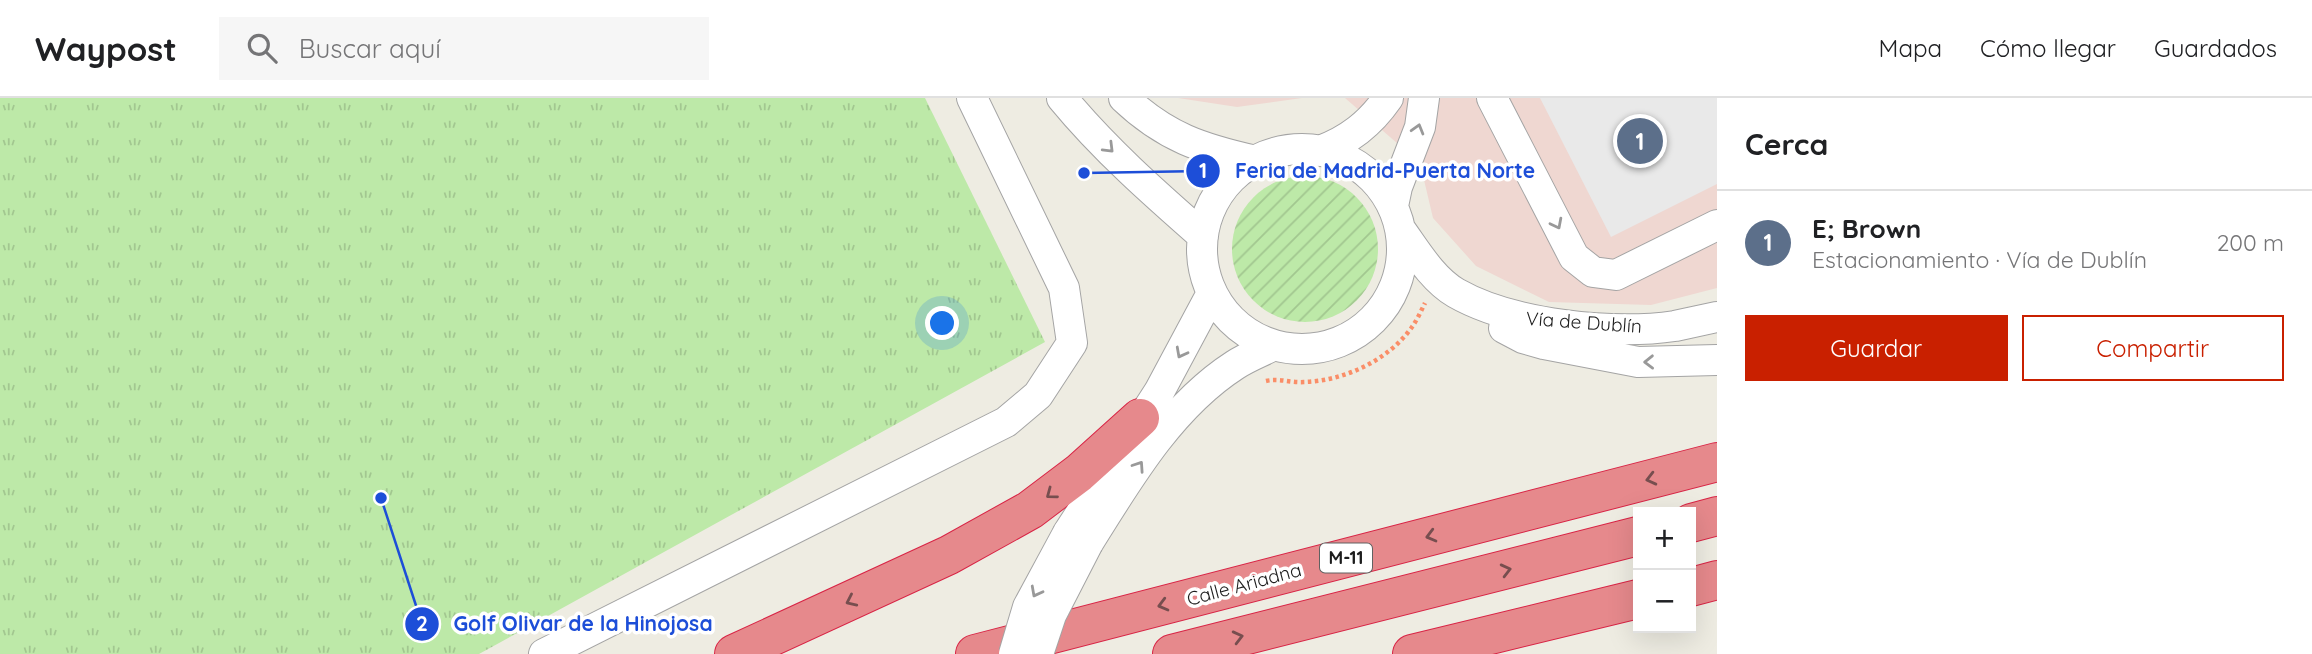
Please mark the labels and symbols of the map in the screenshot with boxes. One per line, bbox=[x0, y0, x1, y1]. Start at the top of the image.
pin: 1 bbox=[1617, 115, 1663, 167]
one-way arrow bbox=[1410, 124, 1424, 136]
one-way arrow bbox=[1100, 140, 1113, 153]
callout: Feria de Madrid-Puerta Norte bbox=[1186, 150, 1549, 192]
text: 1 bbox=[1199, 157, 1207, 183]
text: Feria de Madrid-Puerta Norte bbox=[1235, 157, 1535, 183]
one-way arrow bbox=[1549, 217, 1563, 229]
your location bbox=[925, 306, 959, 340]
street label: Vía de Dublín bbox=[1525, 306, 1643, 338]
one-way arrow bbox=[1175, 346, 1189, 358]
one-way arrow bbox=[1643, 354, 1654, 370]
one-way arrow bbox=[1131, 461, 1143, 474]
one-way arrow bbox=[1645, 471, 1657, 485]
one-way arrow bbox=[1046, 485, 1059, 498]
one-way arrow bbox=[1425, 528, 1437, 542]
road number: M-11 bbox=[1320, 544, 1372, 572]
street label: Calle Ariadna bbox=[1184, 557, 1304, 611]
one-way arrow bbox=[1500, 564, 1512, 578]
one-way arrow bbox=[1031, 584, 1045, 597]
one-way arrow bbox=[846, 593, 858, 607]
one-way arrow bbox=[1157, 597, 1169, 611]
callout: Golf Olivar de la Hinojosa bbox=[404, 603, 727, 645]
text: 2 bbox=[416, 610, 428, 636]
text: Golf Olivar de la Hinojosa bbox=[453, 610, 713, 636]
one-way arrow bbox=[1232, 631, 1244, 645]

